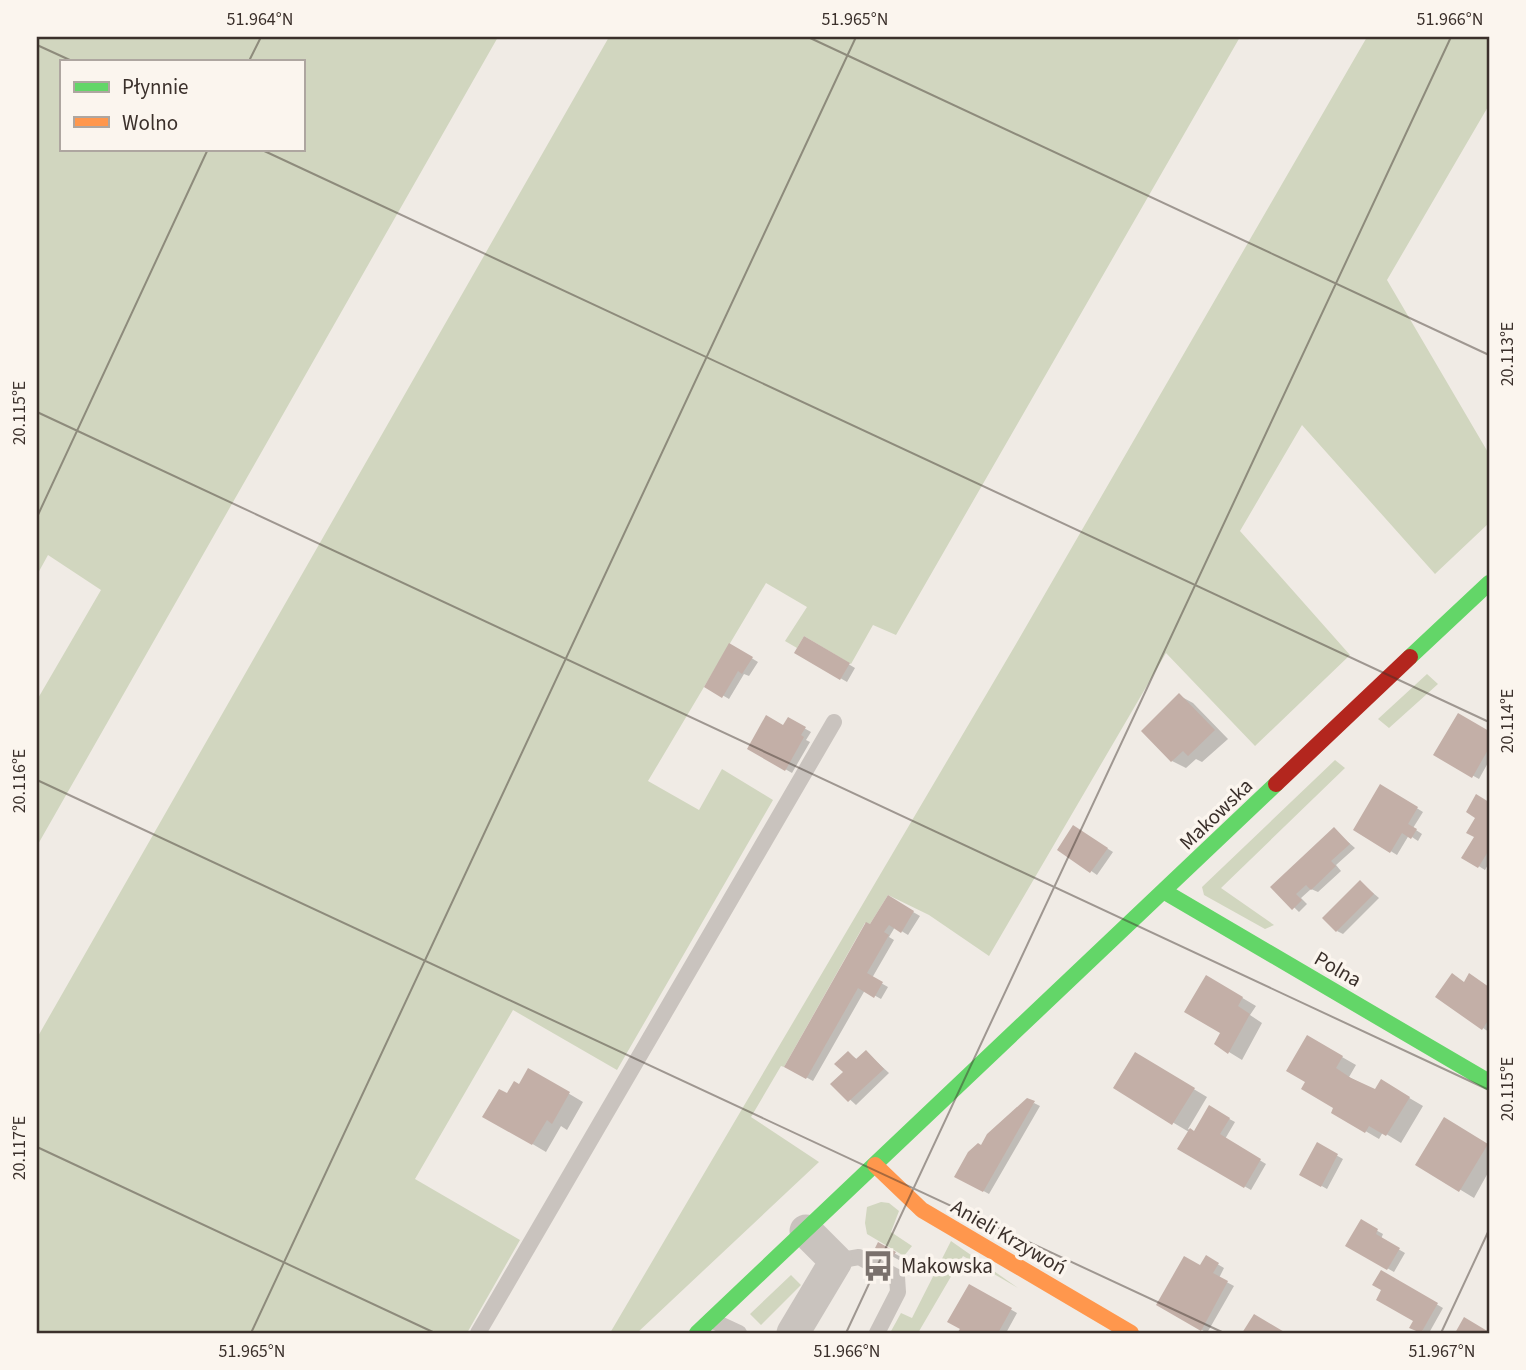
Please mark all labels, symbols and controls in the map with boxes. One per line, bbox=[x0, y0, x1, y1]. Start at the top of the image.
text: 51.964°N bbox=[227, 7, 293, 32]
text: 51.965°N bbox=[822, 7, 888, 32]
text: 51.966°N bbox=[1417, 7, 1483, 32]
legend bbox=[60, 60, 304, 150]
text: Płynnie bbox=[122, 72, 189, 102]
text: Wolno bbox=[122, 108, 178, 138]
text: 20.113°E bbox=[1495, 322, 1520, 386]
text: 20.115°E bbox=[7, 381, 32, 445]
text: 20.114°E bbox=[1495, 689, 1520, 753]
text: 20.116°E bbox=[7, 749, 32, 813]
street label: Makowska bbox=[1173, 771, 1259, 857]
street label: Polna bbox=[1309, 943, 1367, 995]
text: 20.115°E bbox=[1495, 1057, 1520, 1121]
text: 20.117°E bbox=[7, 1116, 32, 1180]
street label: Anieli Krzywoń bbox=[946, 1192, 1072, 1282]
bus stop icon: Makowska bbox=[861, 1249, 895, 1283]
place label: Makowska bbox=[901, 1251, 993, 1281]
text: 51.965°N bbox=[219, 1339, 285, 1364]
text: 51.966°N bbox=[814, 1339, 880, 1364]
text: 51.967°N bbox=[1409, 1339, 1475, 1364]

